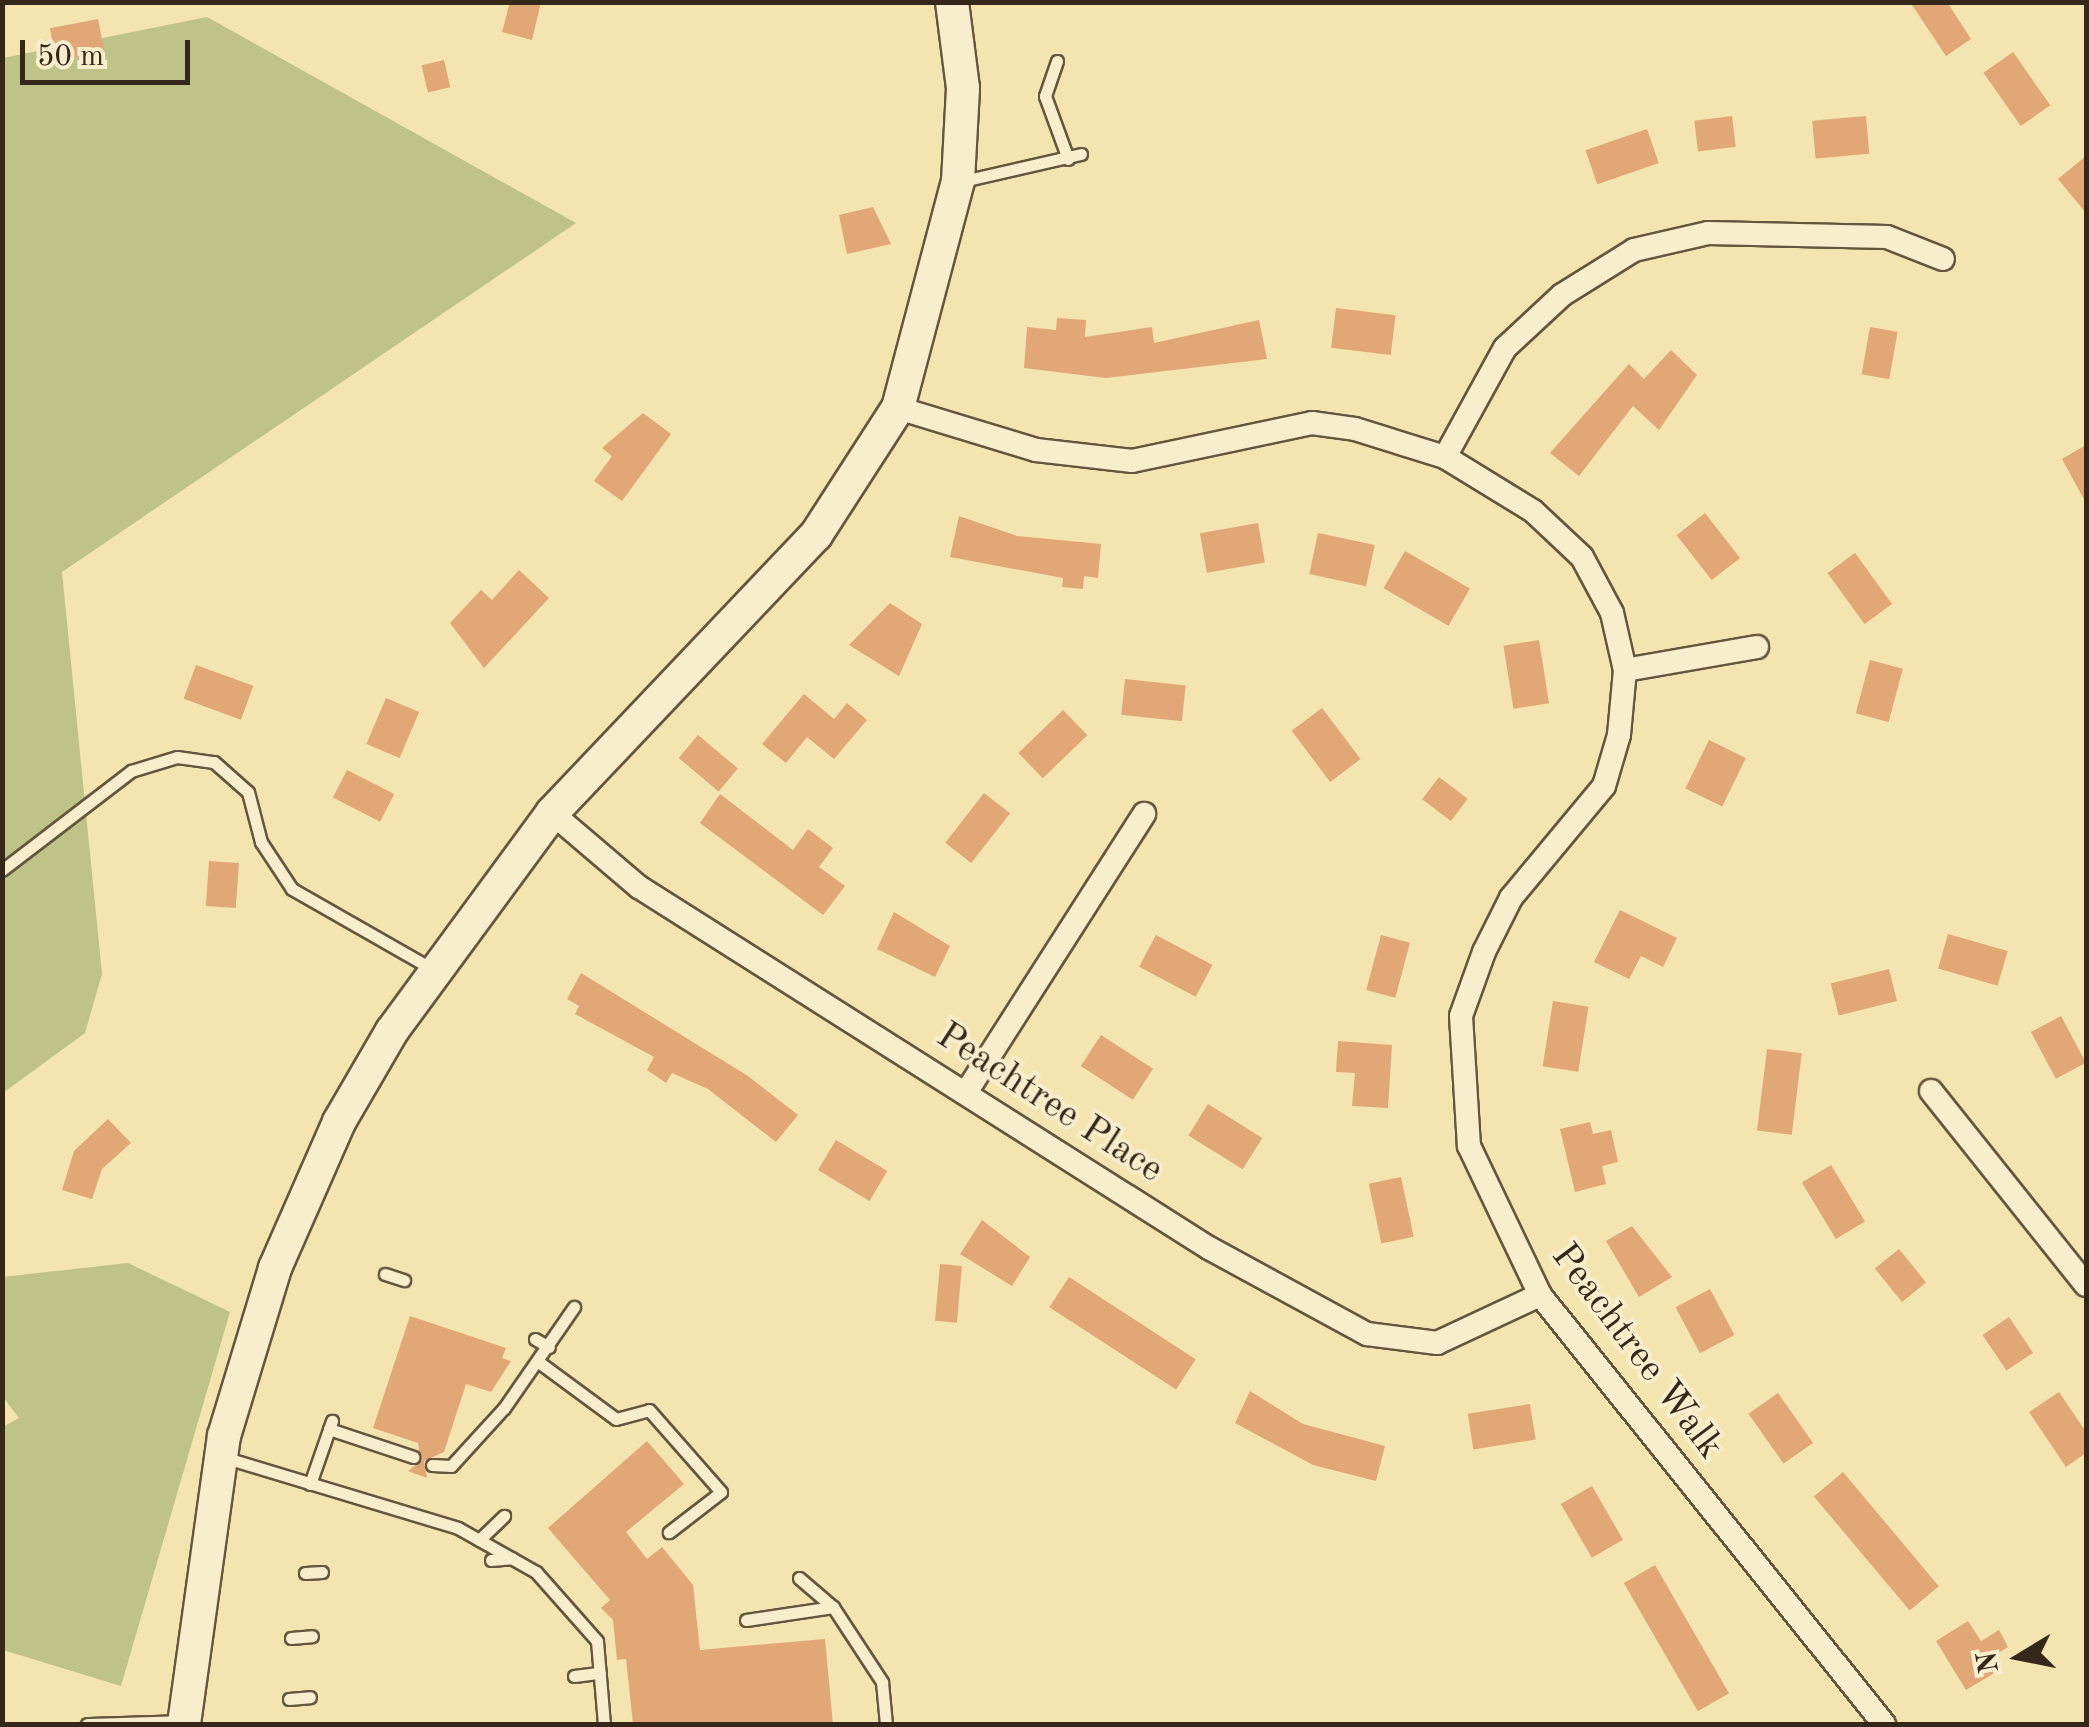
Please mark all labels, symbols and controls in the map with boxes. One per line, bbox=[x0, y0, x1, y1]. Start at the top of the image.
scale bar bbox=[25, 20, 195, 82]
text: 50 m bbox=[37, 42, 104, 72]
street label: Peachtree Place bbox=[927, 1014, 1171, 1194]
street label: Peachtree Walk bbox=[1540, 1235, 1732, 1469]
north arrow bbox=[1969, 1607, 2069, 1707]
text: N bbox=[1974, 1649, 2005, 1675]

